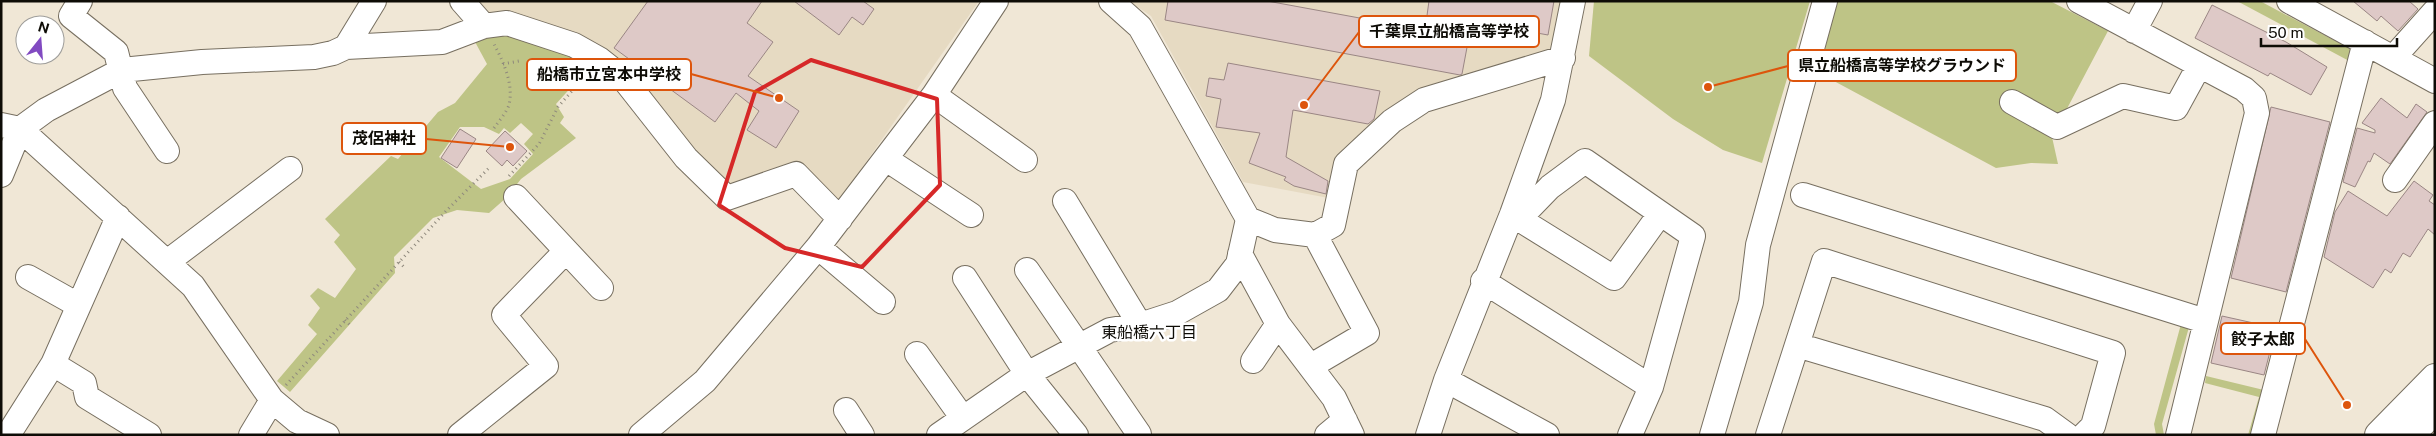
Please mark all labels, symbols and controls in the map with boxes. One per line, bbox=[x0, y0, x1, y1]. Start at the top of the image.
north arrow bbox=[15, 15, 65, 65]
scale bar bbox=[2261, 15, 2397, 47]
callout: 千葉県立船橋高等学校 bbox=[1359, 16, 1539, 47]
text: N bbox=[36, 18, 51, 37]
text: 千葉県立船橋高等学校 bbox=[1369, 22, 1529, 41]
text: 50 m bbox=[2268, 24, 2303, 41]
callout: 県立船橋高等学校グラウンド bbox=[1788, 50, 2016, 81]
text: 県立船橋高等学校グラウンド bbox=[1798, 56, 2006, 75]
callout: 船橋市立宮本中学校 bbox=[527, 59, 691, 90]
text: 船橋市立宮本中学校 bbox=[537, 65, 681, 84]
callout: 茂侶神社 bbox=[342, 123, 426, 154]
text: 茂侶神社 bbox=[352, 129, 416, 148]
district label: 東船橋六丁目 bbox=[1101, 323, 1197, 342]
callout: 餃子太郎 bbox=[2221, 323, 2305, 354]
text: 餃子太郎 bbox=[2231, 330, 2295, 349]

